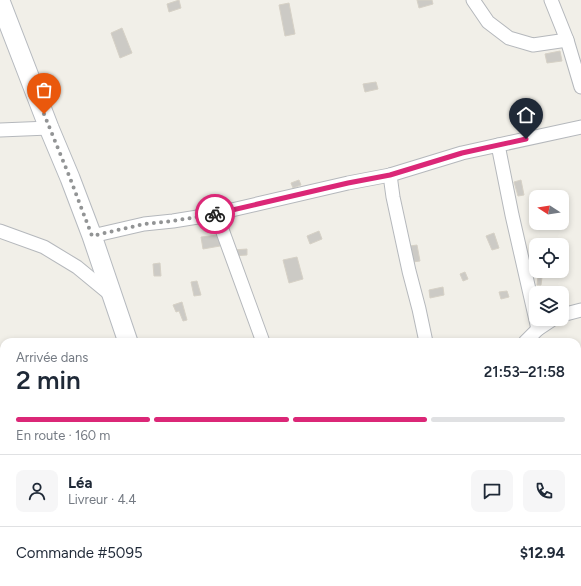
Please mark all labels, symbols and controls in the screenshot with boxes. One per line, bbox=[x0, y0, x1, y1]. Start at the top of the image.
pin bbox=[27, 73, 61, 114]
icon: bag bbox=[33, 79, 55, 101]
pin bbox=[509, 98, 543, 139]
icon: home bbox=[515, 104, 537, 126]
north arrow bbox=[529, 190, 569, 230]
map controls bbox=[529, 190, 569, 326]
courier bbox=[195, 194, 235, 234]
icon: bike bbox=[204, 203, 226, 225]
button: locate bbox=[529, 238, 569, 278]
button: layers bbox=[529, 286, 569, 326]
text: Arrivée dans bbox=[16, 350, 88, 365]
text: 21:53–21:58 bbox=[484, 363, 565, 381]
text: 2 min bbox=[16, 364, 81, 396]
text: En route · 160 m bbox=[16, 428, 110, 443]
button: person bbox=[16, 470, 58, 512]
button: chat bbox=[471, 470, 513, 512]
button: phone bbox=[523, 470, 565, 512]
text: Léa bbox=[68, 474, 92, 492]
text: Livreur · 4.4 bbox=[68, 492, 136, 507]
text: Commande #5095 bbox=[16, 544, 143, 562]
text: $12.94 bbox=[520, 544, 565, 562]

